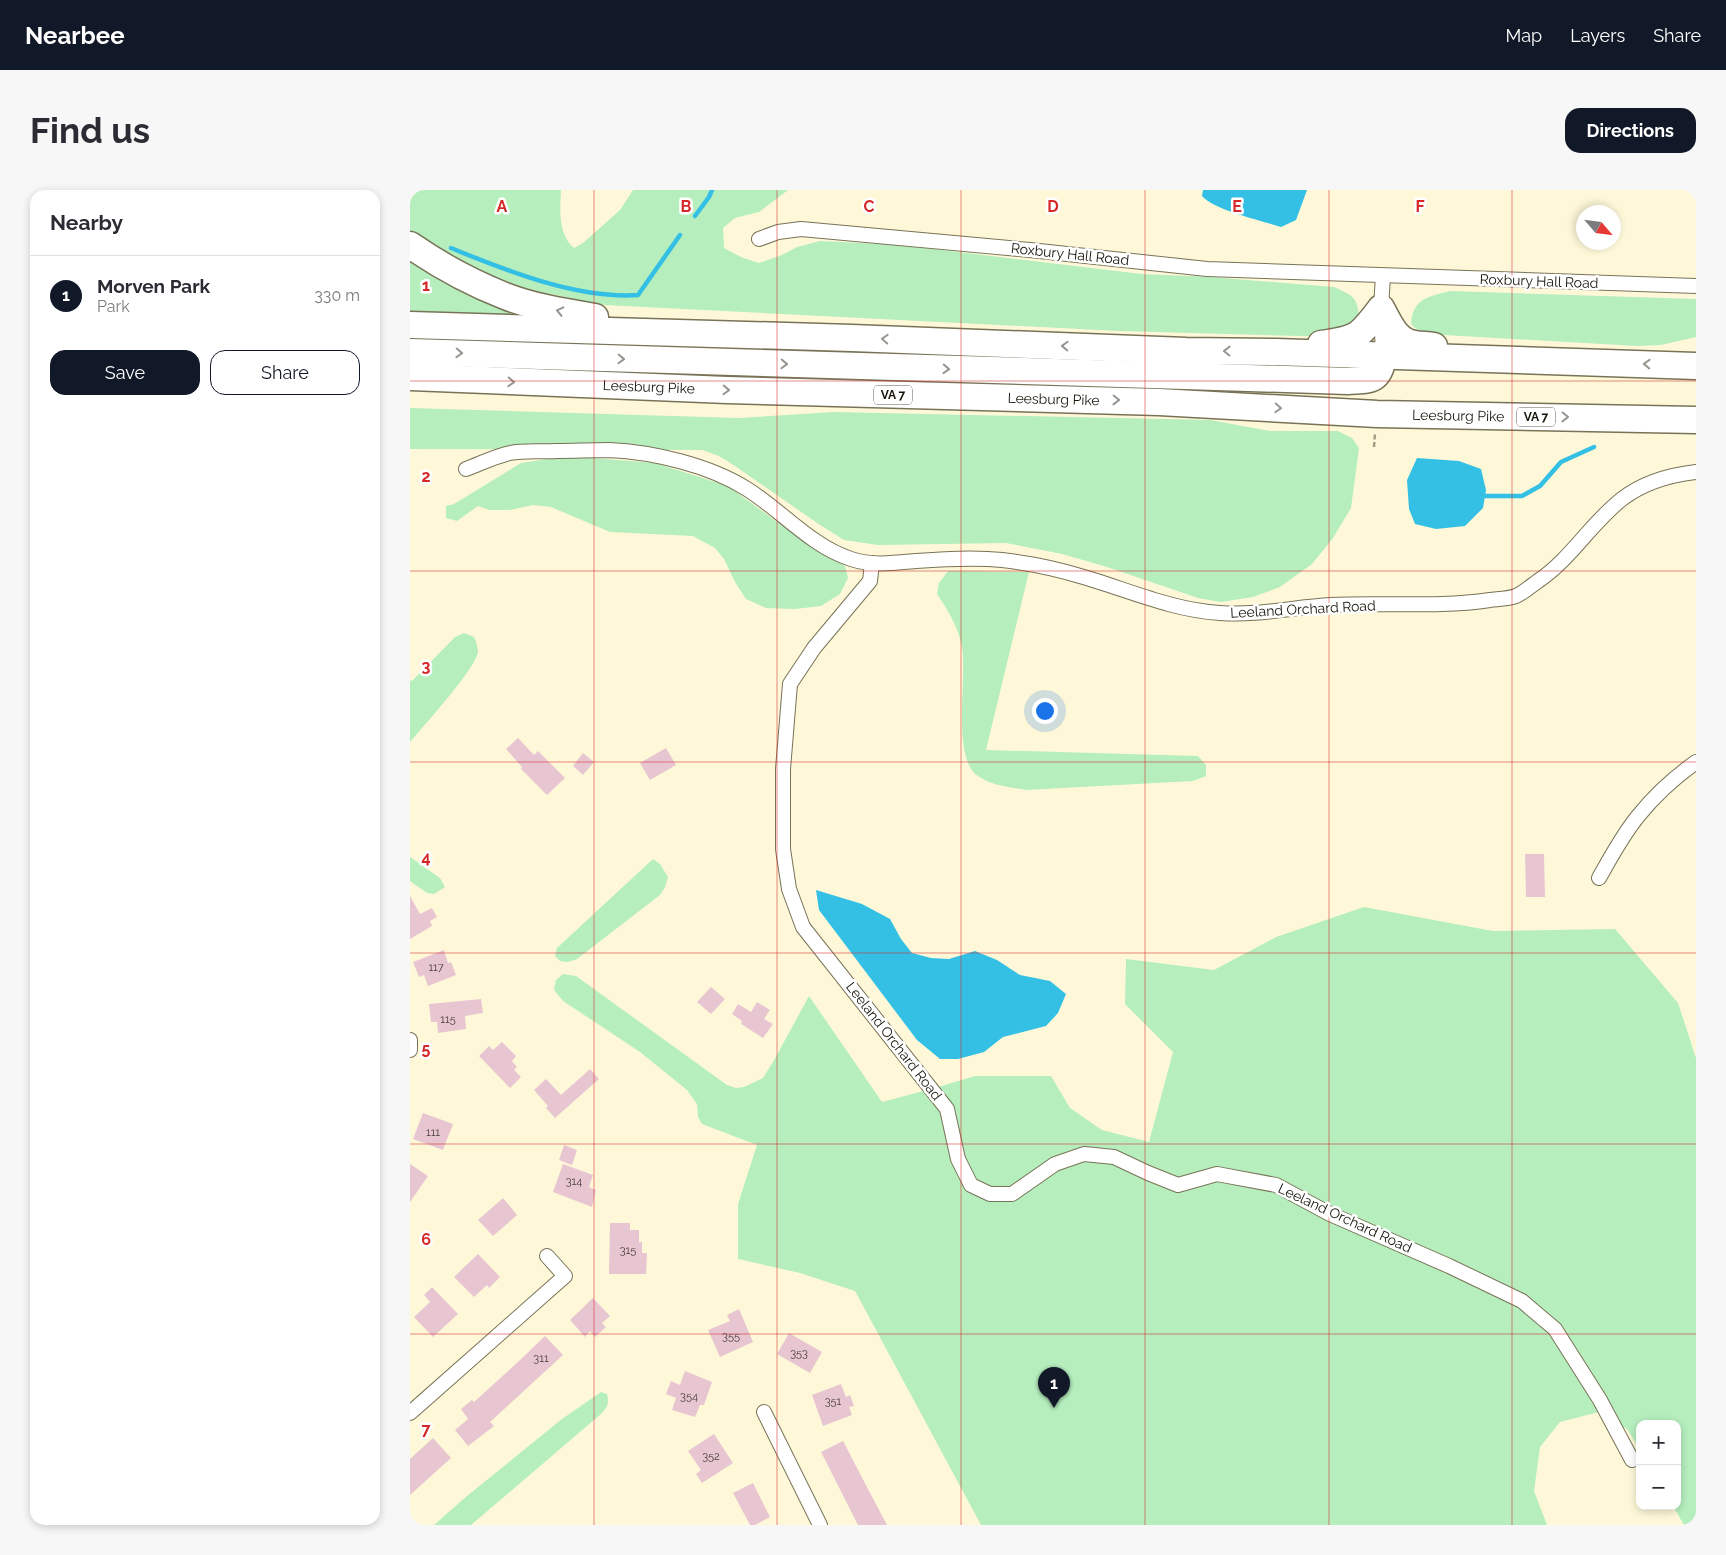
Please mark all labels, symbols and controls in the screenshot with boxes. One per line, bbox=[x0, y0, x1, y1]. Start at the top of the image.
text: Nearbee bbox=[25, 21, 125, 50]
text: Map bbox=[1506, 25, 1542, 46]
text: Layers bbox=[1570, 25, 1625, 46]
text: Share bbox=[1653, 25, 1701, 46]
button: Directions bbox=[1565, 108, 1696, 153]
text: Find us bbox=[30, 110, 150, 151]
text: A bbox=[497, 197, 508, 216]
text: B bbox=[681, 197, 692, 216]
text: C bbox=[864, 197, 875, 216]
text: D bbox=[1047, 197, 1059, 216]
text: E bbox=[1232, 197, 1242, 216]
text: F bbox=[1415, 197, 1425, 216]
north arrow bbox=[1576, 205, 1621, 250]
text: Nearby bbox=[50, 210, 123, 235]
street label: Roxbury Hall Road bbox=[1010, 240, 1130, 268]
street label: Roxbury Hall Road bbox=[1479, 271, 1599, 291]
text: Morven Park bbox=[97, 275, 210, 297]
text: 1 bbox=[422, 276, 430, 295]
text: 1 bbox=[62, 286, 70, 305]
text: 330 m bbox=[314, 286, 360, 305]
text: Park bbox=[97, 297, 130, 316]
one-way arrow bbox=[555, 306, 564, 317]
one-way arrow bbox=[881, 334, 889, 345]
one-way arrow bbox=[1061, 341, 1069, 352]
one-way arrow bbox=[1223, 346, 1231, 356]
one-way arrow bbox=[455, 348, 463, 359]
button: Save bbox=[50, 350, 200, 395]
button: Share bbox=[210, 350, 360, 395]
one-way arrow bbox=[617, 353, 625, 364]
one-way arrow bbox=[780, 358, 788, 369]
one-way arrow bbox=[1643, 358, 1651, 369]
one-way arrow bbox=[942, 363, 950, 374]
one-way arrow bbox=[507, 376, 515, 387]
street label: Leesburg Pike bbox=[602, 377, 695, 397]
one-way arrow bbox=[722, 385, 730, 396]
road number: VA 7 bbox=[874, 386, 912, 404]
street label: Leesburg Pike bbox=[1007, 390, 1100, 408]
one-way arrow bbox=[1112, 395, 1120, 406]
one-way arrow bbox=[1274, 403, 1282, 414]
street label: Leesburg Pike bbox=[1412, 407, 1504, 424]
road number: VA 7 bbox=[1517, 408, 1555, 426]
one-way arrow bbox=[1561, 412, 1569, 423]
text: 2 bbox=[421, 467, 431, 486]
street label: Leeland Orchard Road bbox=[1230, 597, 1376, 621]
text: 3 bbox=[422, 657, 431, 676]
your location bbox=[1032, 698, 1058, 724]
text: 4 bbox=[421, 848, 431, 867]
house number: 117 bbox=[428, 961, 444, 974]
street label: Leeland Orchard Road bbox=[843, 979, 945, 1103]
house number: 115 bbox=[440, 1013, 456, 1026]
text: 5 bbox=[422, 1039, 431, 1058]
house number: 111 bbox=[426, 1126, 440, 1139]
house number: 314 bbox=[566, 1175, 582, 1188]
street label: Leeland Orchard Road bbox=[1276, 1180, 1414, 1256]
text: 6 bbox=[421, 1230, 431, 1249]
house number: 315 bbox=[620, 1244, 636, 1257]
house number: 355 bbox=[722, 1330, 740, 1343]
house number: 353 bbox=[790, 1347, 808, 1360]
house number: 311 bbox=[533, 1352, 549, 1365]
pin: 1 bbox=[1038, 1367, 1070, 1408]
house number: 354 bbox=[680, 1390, 698, 1403]
house number: 351 bbox=[825, 1395, 842, 1408]
text: 7 bbox=[422, 1420, 431, 1439]
map controls bbox=[1636, 1420, 1681, 1510]
button: + bbox=[1636, 1420, 1681, 1465]
house number: 352 bbox=[702, 1450, 720, 1463]
button: − bbox=[1636, 1465, 1681, 1510]

